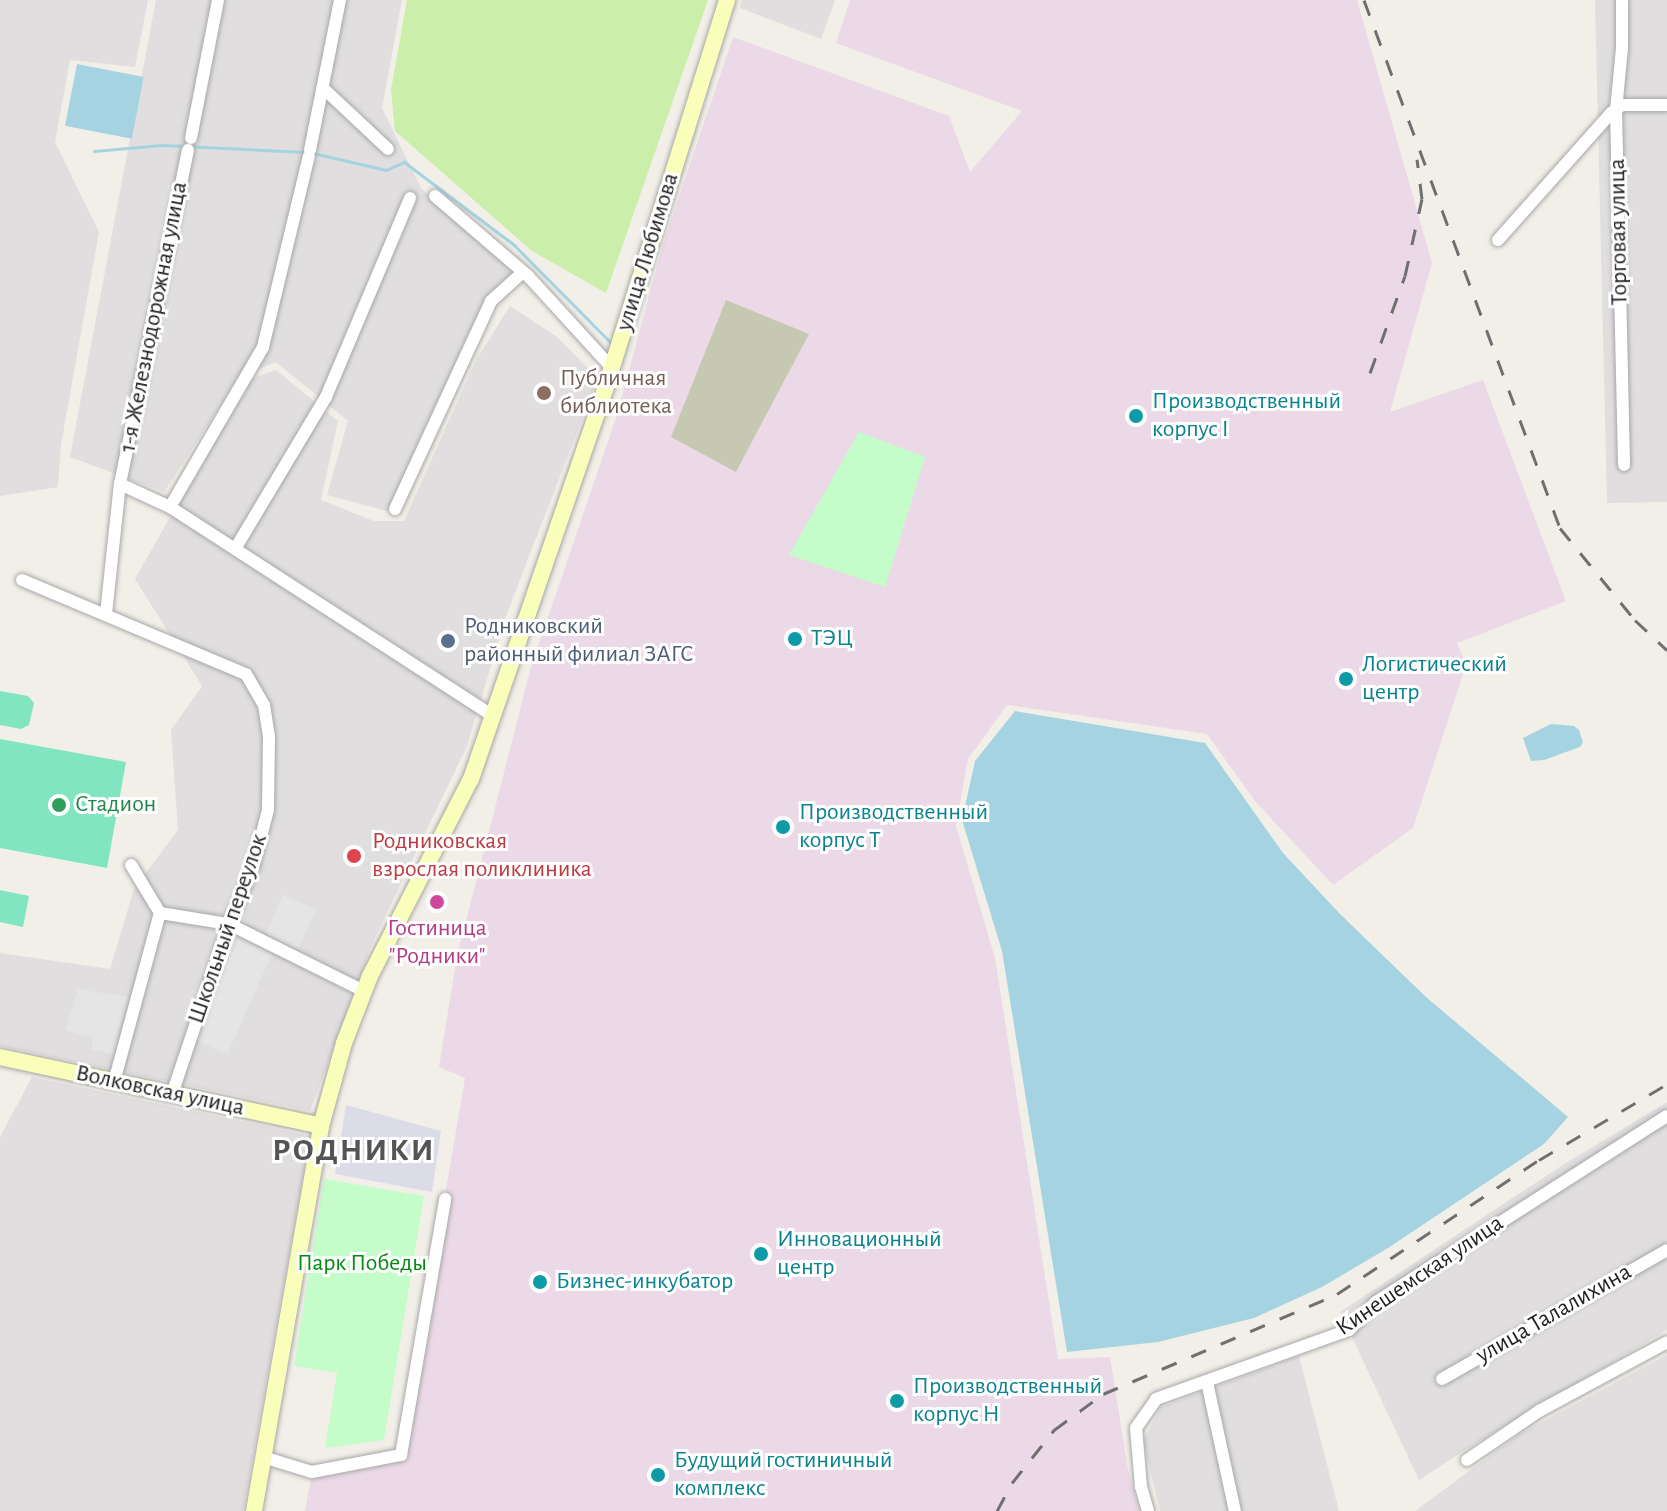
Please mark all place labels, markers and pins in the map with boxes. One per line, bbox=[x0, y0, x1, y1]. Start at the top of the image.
place label: Публичная библиотека bbox=[560, 365, 672, 421]
marker: Публичная библиотека bbox=[535, 384, 553, 402]
place label: Производственный корпус I bbox=[1152, 388, 1341, 444]
marker: Производственный корпус I bbox=[1127, 407, 1145, 425]
place label: Родниковский районный филиал ЗАГС bbox=[464, 613, 694, 669]
place label: ТЭЦ bbox=[811, 625, 853, 653]
marker: ТЭЦ bbox=[786, 630, 804, 648]
marker: Родниковский районный филиал ЗАГС bbox=[439, 632, 457, 650]
place label: Логистический центр bbox=[1362, 651, 1507, 707]
marker: Логистический центр bbox=[1337, 670, 1355, 688]
place label: Стадион bbox=[75, 791, 156, 819]
marker: Стадион bbox=[50, 796, 68, 814]
place label: Производственный корпус T bbox=[799, 799, 988, 855]
marker: Производственный корпус T bbox=[774, 818, 792, 836]
place label: Родниковская взрослая поликлиника bbox=[372, 828, 592, 884]
marker: Родниковская взрослая поликлиника bbox=[343, 845, 365, 867]
marker: Гостиница "Родники" bbox=[428, 893, 446, 911]
place label: Гостиница "Родники" bbox=[387, 915, 487, 971]
place label: Инновационный центр bbox=[777, 1226, 942, 1282]
marker: Инновационный центр bbox=[752, 1245, 770, 1263]
place label: Бизнес-инкубатор bbox=[556, 1268, 733, 1296]
marker: Бизнес-инкубатор bbox=[531, 1273, 549, 1291]
place label: Производственный корпус H bbox=[913, 1373, 1102, 1429]
marker: Производственный корпус H bbox=[888, 1392, 906, 1410]
place label: Будущий гостиничный комплекс bbox=[674, 1447, 892, 1503]
marker: Будущий гостиничный комплекс bbox=[649, 1466, 667, 1484]

